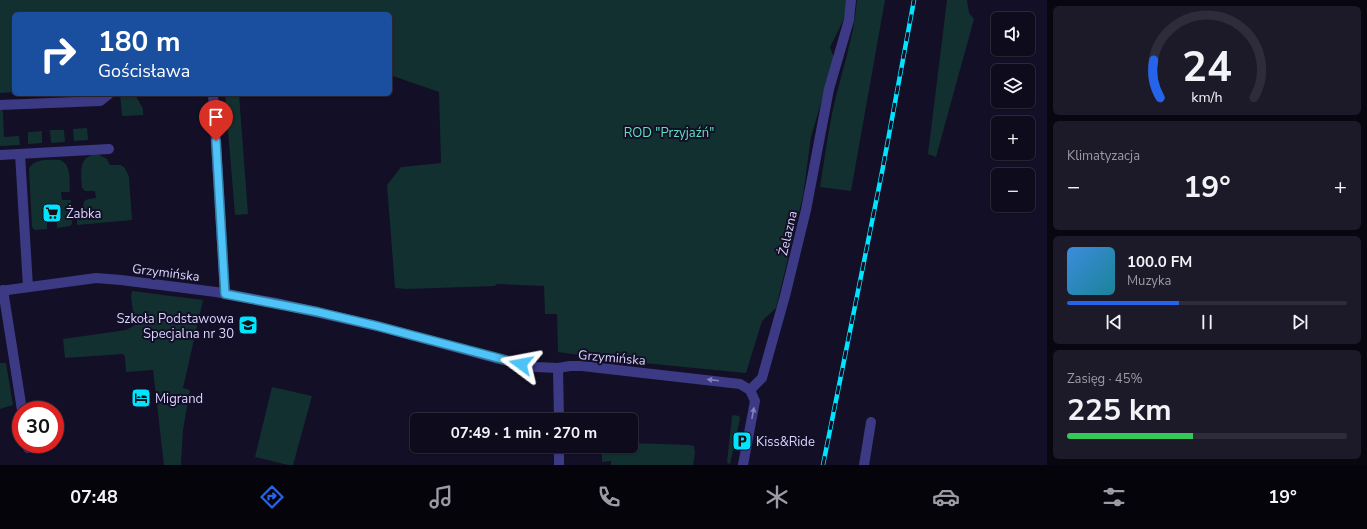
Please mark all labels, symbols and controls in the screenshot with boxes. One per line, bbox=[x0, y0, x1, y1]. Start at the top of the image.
map controls bbox=[991, 12, 1035, 212]
button: sound bbox=[991, 12, 1035, 56]
text: 180 m bbox=[98, 23, 181, 61]
icon: right bbox=[32, 28, 84, 80]
text: 24 bbox=[1182, 39, 1232, 96]
text: Gościsława bbox=[98, 59, 190, 83]
button: layers bbox=[991, 64, 1035, 108]
text: km/h bbox=[1191, 88, 1223, 107]
pin bbox=[199, 100, 233, 141]
icon: arrive bbox=[205, 106, 227, 128]
button: + bbox=[991, 116, 1035, 160]
park label: ROD "Przyjaźń" bbox=[624, 124, 714, 142]
text: Klimatyzacja bbox=[1067, 147, 1140, 165]
text: 19° bbox=[1183, 167, 1231, 208]
button: − bbox=[991, 168, 1035, 212]
text: − bbox=[1067, 172, 1080, 202]
text: + bbox=[1334, 172, 1347, 202]
supermarket icon: Żabka bbox=[41, 202, 63, 224]
place label: Żabka bbox=[66, 204, 101, 223]
street label: Żelazna bbox=[773, 209, 802, 257]
text: 100.0 FM bbox=[1127, 252, 1192, 272]
street label: Grzymińska bbox=[131, 260, 201, 286]
text: Muzyka bbox=[1127, 272, 1171, 290]
place label: Szkoła Podstawowa Specjalna nr 30 bbox=[116, 310, 234, 343]
icon: previous bbox=[1103, 311, 1125, 333]
icon: pause bbox=[1196, 311, 1218, 333]
icon: next bbox=[1289, 311, 1311, 333]
school or university icon: Szkoła Podstawowa Specjalna nr 30 bbox=[237, 314, 259, 336]
position arrow bbox=[500, 343, 542, 385]
street label: Grzymińska bbox=[577, 346, 646, 370]
text: Zasięg · 45% bbox=[1067, 370, 1143, 388]
one-way arrow bbox=[707, 377, 719, 384]
hotel icon: Migrand bbox=[130, 387, 152, 409]
place label: Migrand bbox=[155, 390, 203, 408]
text: 225 km bbox=[1067, 390, 1172, 431]
speed limit sign: 30 bbox=[12, 401, 64, 453]
one-way arrow bbox=[751, 407, 757, 419]
text: 07:49 · 1 min · 270 m bbox=[451, 423, 597, 443]
parking icon: Kiss&Ride bbox=[731, 430, 753, 452]
place label: Kiss&Ride bbox=[756, 433, 815, 451]
icon: directions bbox=[258, 483, 286, 511]
icon: music bbox=[427, 483, 455, 511]
icon: phone bbox=[595, 483, 623, 511]
icon: climate bbox=[763, 483, 791, 511]
icon: car bbox=[932, 483, 960, 511]
icon: filters bbox=[1100, 483, 1128, 511]
text: 07:48 bbox=[70, 485, 118, 509]
text: 19° bbox=[1268, 485, 1297, 509]

